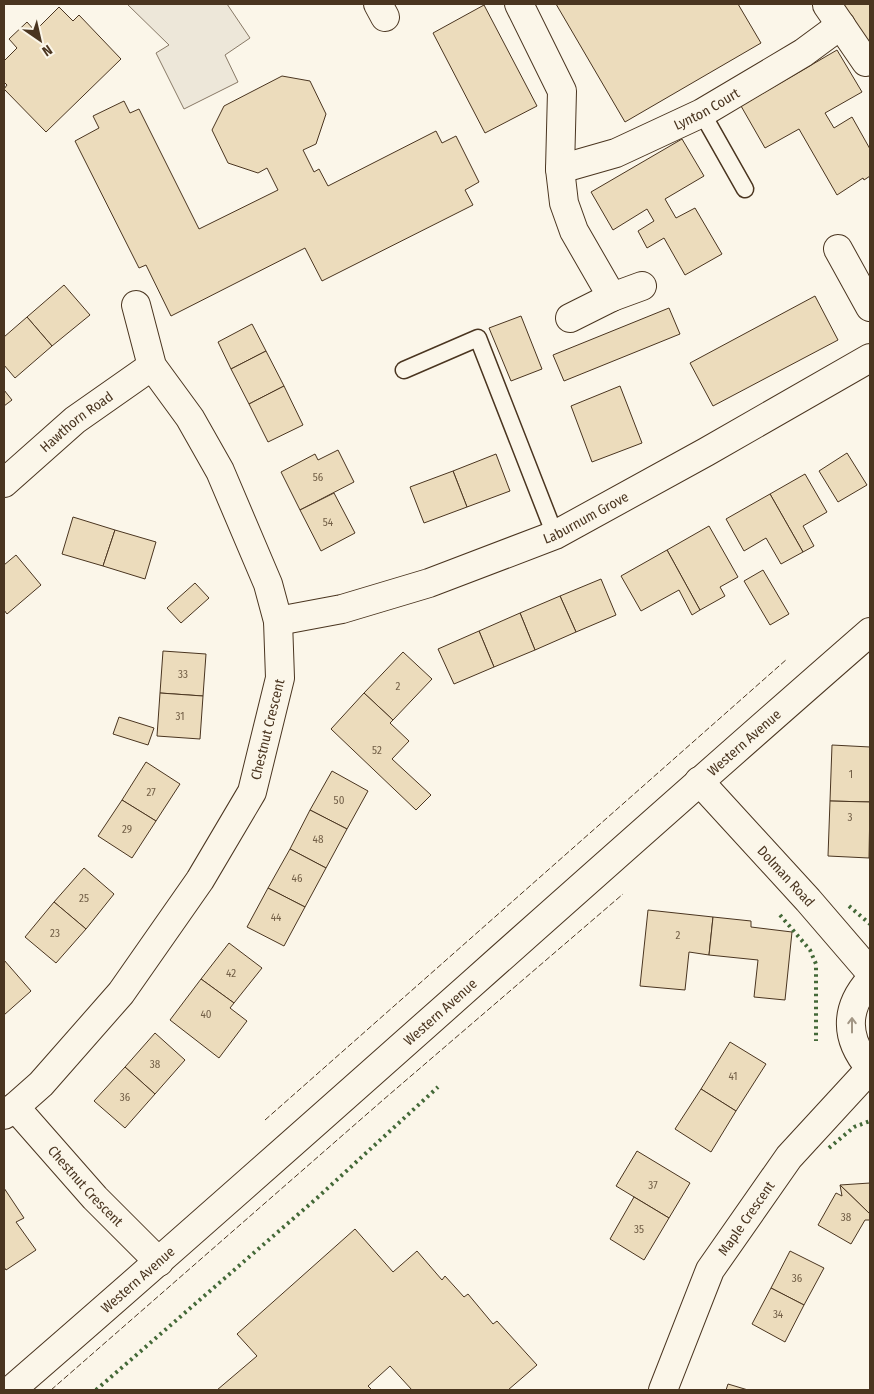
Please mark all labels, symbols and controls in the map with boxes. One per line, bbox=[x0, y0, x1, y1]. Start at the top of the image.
north arrow bbox=[15, 15, 65, 65]
text: N bbox=[39, 41, 55, 60]
street label: Lynton Court bbox=[671, 84, 743, 133]
street label: Hawthorn Road bbox=[36, 388, 116, 456]
house number: 56 bbox=[313, 471, 324, 484]
street label: Laburnum Grove bbox=[541, 488, 631, 547]
house number: 54 bbox=[323, 516, 334, 529]
house number: 33 bbox=[178, 668, 188, 681]
street label: Chestnut Crescent bbox=[247, 677, 288, 782]
house number: 2 bbox=[396, 680, 401, 693]
street label: Western Avenue bbox=[704, 706, 784, 779]
house number: 31 bbox=[176, 710, 185, 723]
house number: 52 bbox=[372, 744, 382, 757]
house number: 1 bbox=[849, 768, 853, 781]
house number: 27 bbox=[146, 786, 156, 799]
house number: 50 bbox=[334, 794, 345, 807]
house number: 3 bbox=[848, 811, 853, 824]
house number: 29 bbox=[122, 823, 132, 836]
house number: 48 bbox=[313, 833, 324, 846]
street label: Dolman Road bbox=[754, 842, 818, 910]
house number: 46 bbox=[292, 872, 303, 885]
house number: 25 bbox=[79, 892, 89, 905]
house number: 44 bbox=[271, 911, 282, 924]
house number: 23 bbox=[50, 927, 60, 940]
house number: 2 bbox=[676, 929, 681, 942]
house number: 42 bbox=[226, 967, 236, 980]
street label: Western Avenue bbox=[400, 975, 480, 1049]
house number: 40 bbox=[200, 1008, 212, 1021]
one-way arrow bbox=[847, 1017, 857, 1034]
house number: 38 bbox=[150, 1058, 161, 1071]
house number: 41 bbox=[728, 1070, 738, 1083]
house number: 36 bbox=[120, 1091, 131, 1104]
street label: Chestnut Crescent bbox=[44, 1142, 127, 1230]
street label: Maple Crescent bbox=[714, 1177, 778, 1259]
house number: 37 bbox=[648, 1179, 658, 1192]
house number: 38 bbox=[841, 1211, 852, 1224]
house number: 35 bbox=[634, 1223, 644, 1236]
street label: Western Avenue bbox=[97, 1243, 178, 1316]
house number: 36 bbox=[792, 1272, 803, 1285]
house number: 34 bbox=[773, 1308, 784, 1321]

